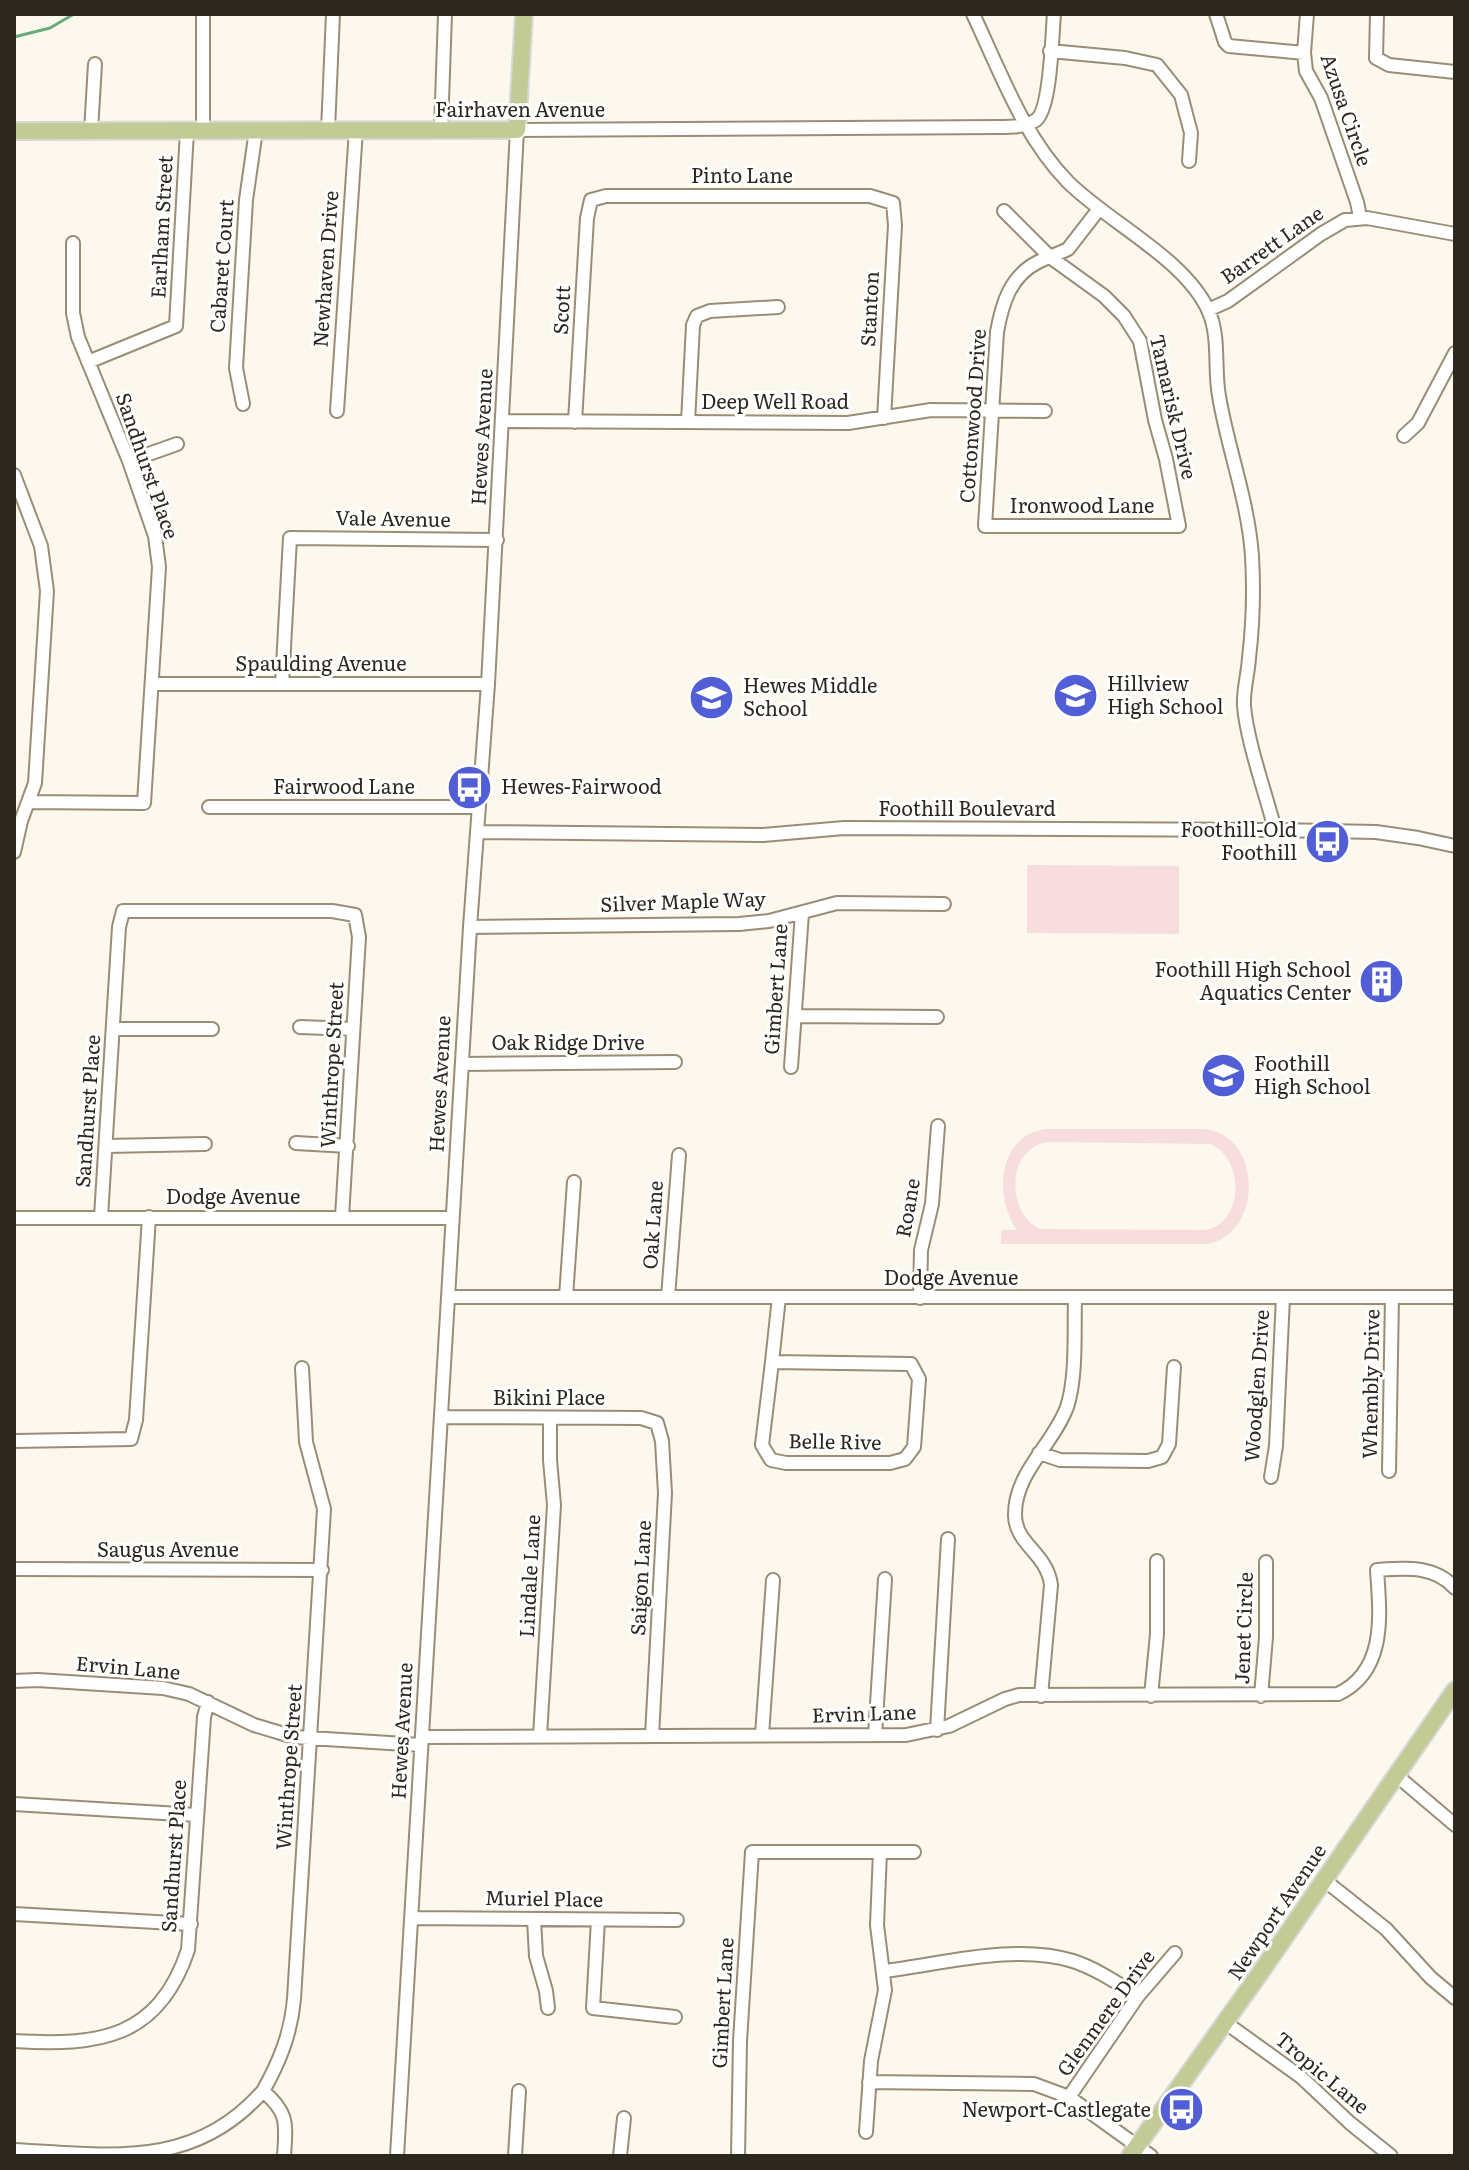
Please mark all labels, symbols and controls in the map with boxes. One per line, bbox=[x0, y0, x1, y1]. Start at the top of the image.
street label: Azusa Circle bbox=[1315, 49, 1381, 170]
street label: Fairhaven Avenue bbox=[435, 93, 605, 123]
street label: Earlham Street bbox=[141, 154, 179, 299]
street label: Pinto Lane bbox=[691, 159, 793, 189]
street label: Newhaven Drive bbox=[304, 189, 344, 348]
street label: Barrett Lane bbox=[1213, 197, 1328, 290]
street label: Cabaret Court bbox=[200, 198, 240, 334]
street label: Stanton bbox=[851, 270, 885, 347]
street label: Scott bbox=[544, 284, 576, 335]
street label: Cottonwood Drive bbox=[950, 328, 992, 504]
street label: Tamarisk Drive bbox=[1144, 331, 1206, 482]
street label: Hewes Avenue bbox=[461, 368, 499, 506]
street label: Deep Well Road bbox=[701, 385, 849, 415]
street label: Sandhurst Place bbox=[110, 388, 188, 543]
street label: Ironwood Lane bbox=[1010, 489, 1154, 519]
street label: Vale Avenue bbox=[335, 501, 451, 533]
street label: Spaulding Avenue bbox=[235, 647, 407, 677]
place label: Hillview High School bbox=[1107, 667, 1224, 720]
place label: Hewes Middle School bbox=[743, 669, 877, 722]
school or university icon: Hillview High School bbox=[1052, 671, 1100, 719]
school or university icon: Hewes Middle School bbox=[688, 673, 736, 721]
bus stop icon: Hewes-Fairwood bbox=[446, 763, 494, 811]
street label: Fairwood Lane bbox=[273, 770, 415, 800]
place label: Hewes-Fairwood bbox=[501, 770, 662, 800]
street label: Foothill Boulevard bbox=[878, 792, 1056, 822]
place label: Foothill-Old Foothill bbox=[1180, 813, 1297, 866]
bus stop icon: Foothill-Old Foothill bbox=[1304, 818, 1352, 866]
street label: Silver Maple Way bbox=[600, 882, 767, 918]
street label: Gimbert Lane bbox=[754, 922, 794, 1055]
place label: Foothill High School Aquatics Center bbox=[1155, 953, 1352, 1006]
building icon: Foothill High School Aquatics Center bbox=[1358, 958, 1406, 1006]
street label: Winthrope Street bbox=[311, 981, 349, 1149]
street label: Hewes Avenue bbox=[419, 1015, 457, 1153]
street label: Oak Ridge Drive bbox=[491, 1026, 645, 1056]
street label: Sandhurst Place bbox=[66, 1033, 106, 1188]
place label: Foothill High School bbox=[1254, 1047, 1371, 1100]
school or university icon: Foothill High School bbox=[1199, 1051, 1247, 1099]
street label: Roane bbox=[886, 1176, 926, 1240]
street label: Oak Lane bbox=[633, 1179, 669, 1270]
street label: Dodge Avenue bbox=[166, 1180, 300, 1210]
street label: Dodge Avenue bbox=[884, 1261, 1018, 1291]
street label: Woodglen Drive bbox=[1235, 1308, 1275, 1463]
street label: Whembly Drive bbox=[1353, 1309, 1385, 1459]
street label: Bikini Place bbox=[493, 1381, 605, 1411]
street label: Belle Rive bbox=[788, 1424, 882, 1456]
street label: Lindale Lane bbox=[510, 1514, 546, 1638]
street label: Saigon Lane bbox=[621, 1519, 657, 1636]
street label: Saugus Avenue bbox=[97, 1533, 239, 1563]
street label: Jenet Circle bbox=[1225, 1571, 1259, 1685]
street label: Ervin Lane bbox=[75, 1646, 182, 1686]
street label: Hewes Avenue bbox=[381, 1662, 419, 1800]
street label: Winthrope Street bbox=[266, 1683, 308, 1851]
street label: Ervin Lane bbox=[811, 1695, 917, 1729]
street label: Sandhurst Place bbox=[152, 1778, 192, 1933]
street label: Newport Avenue bbox=[1219, 1837, 1332, 1985]
street label: Muriel Place bbox=[485, 1881, 603, 1913]
street label: Gimbert Lane bbox=[703, 1937, 739, 2069]
street label: Glenmere Drive bbox=[1048, 1942, 1161, 2081]
street label: Tropic Lane bbox=[1270, 2023, 1377, 2120]
bus stop icon: Newport-Castlegate bbox=[1158, 2086, 1206, 2134]
place label: Newport-Castlegate bbox=[962, 2093, 1151, 2123]

